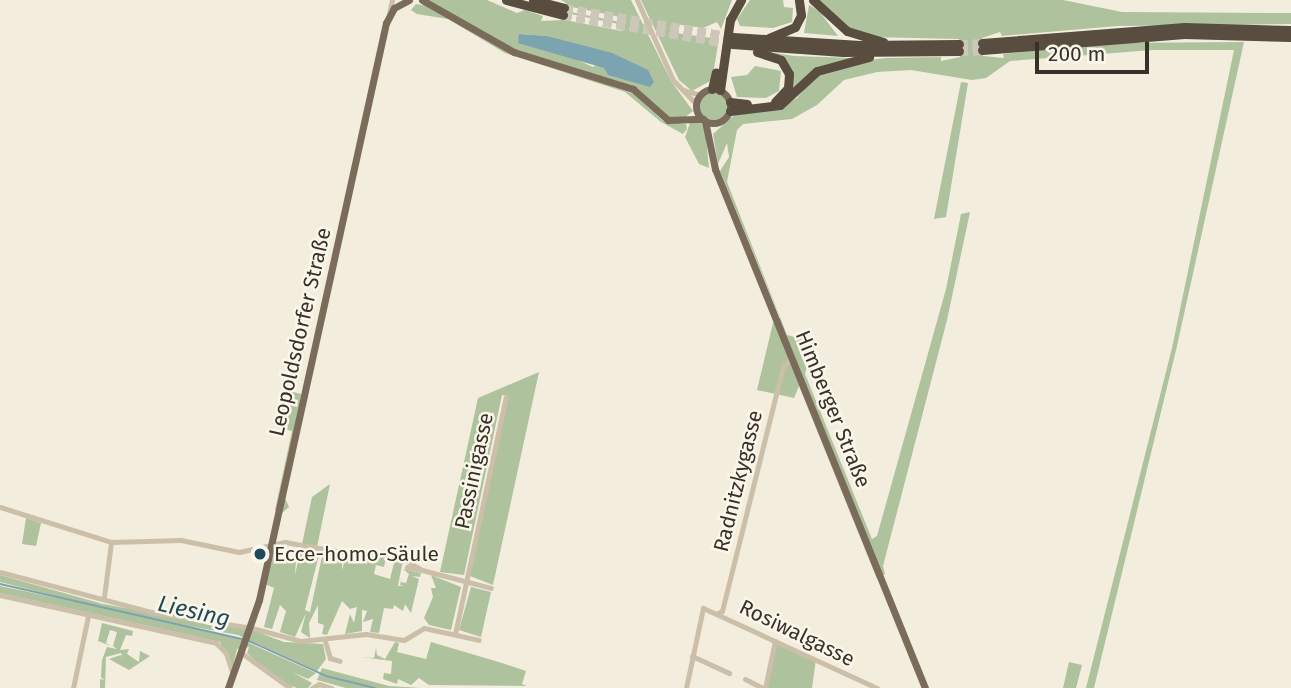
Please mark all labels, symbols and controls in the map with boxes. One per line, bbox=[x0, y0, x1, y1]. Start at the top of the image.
scale bar bbox=[1039, 28, 1153, 72]
text: 200 m bbox=[1048, 41, 1105, 67]
street label: Leopoldsdorfer Straße bbox=[264, 225, 336, 439]
street label: Himberger Straße bbox=[790, 327, 876, 491]
street label: Radnitzkygasse bbox=[708, 408, 768, 554]
street label: Passinigasse bbox=[449, 410, 499, 532]
place label: Ecce-homo-Säule bbox=[274, 541, 439, 567]
marker: Ecce-homo-Säule bbox=[252, 546, 268, 562]
water label: Liesing bbox=[155, 589, 233, 633]
street label: Rosiwalgasse bbox=[735, 594, 859, 672]

